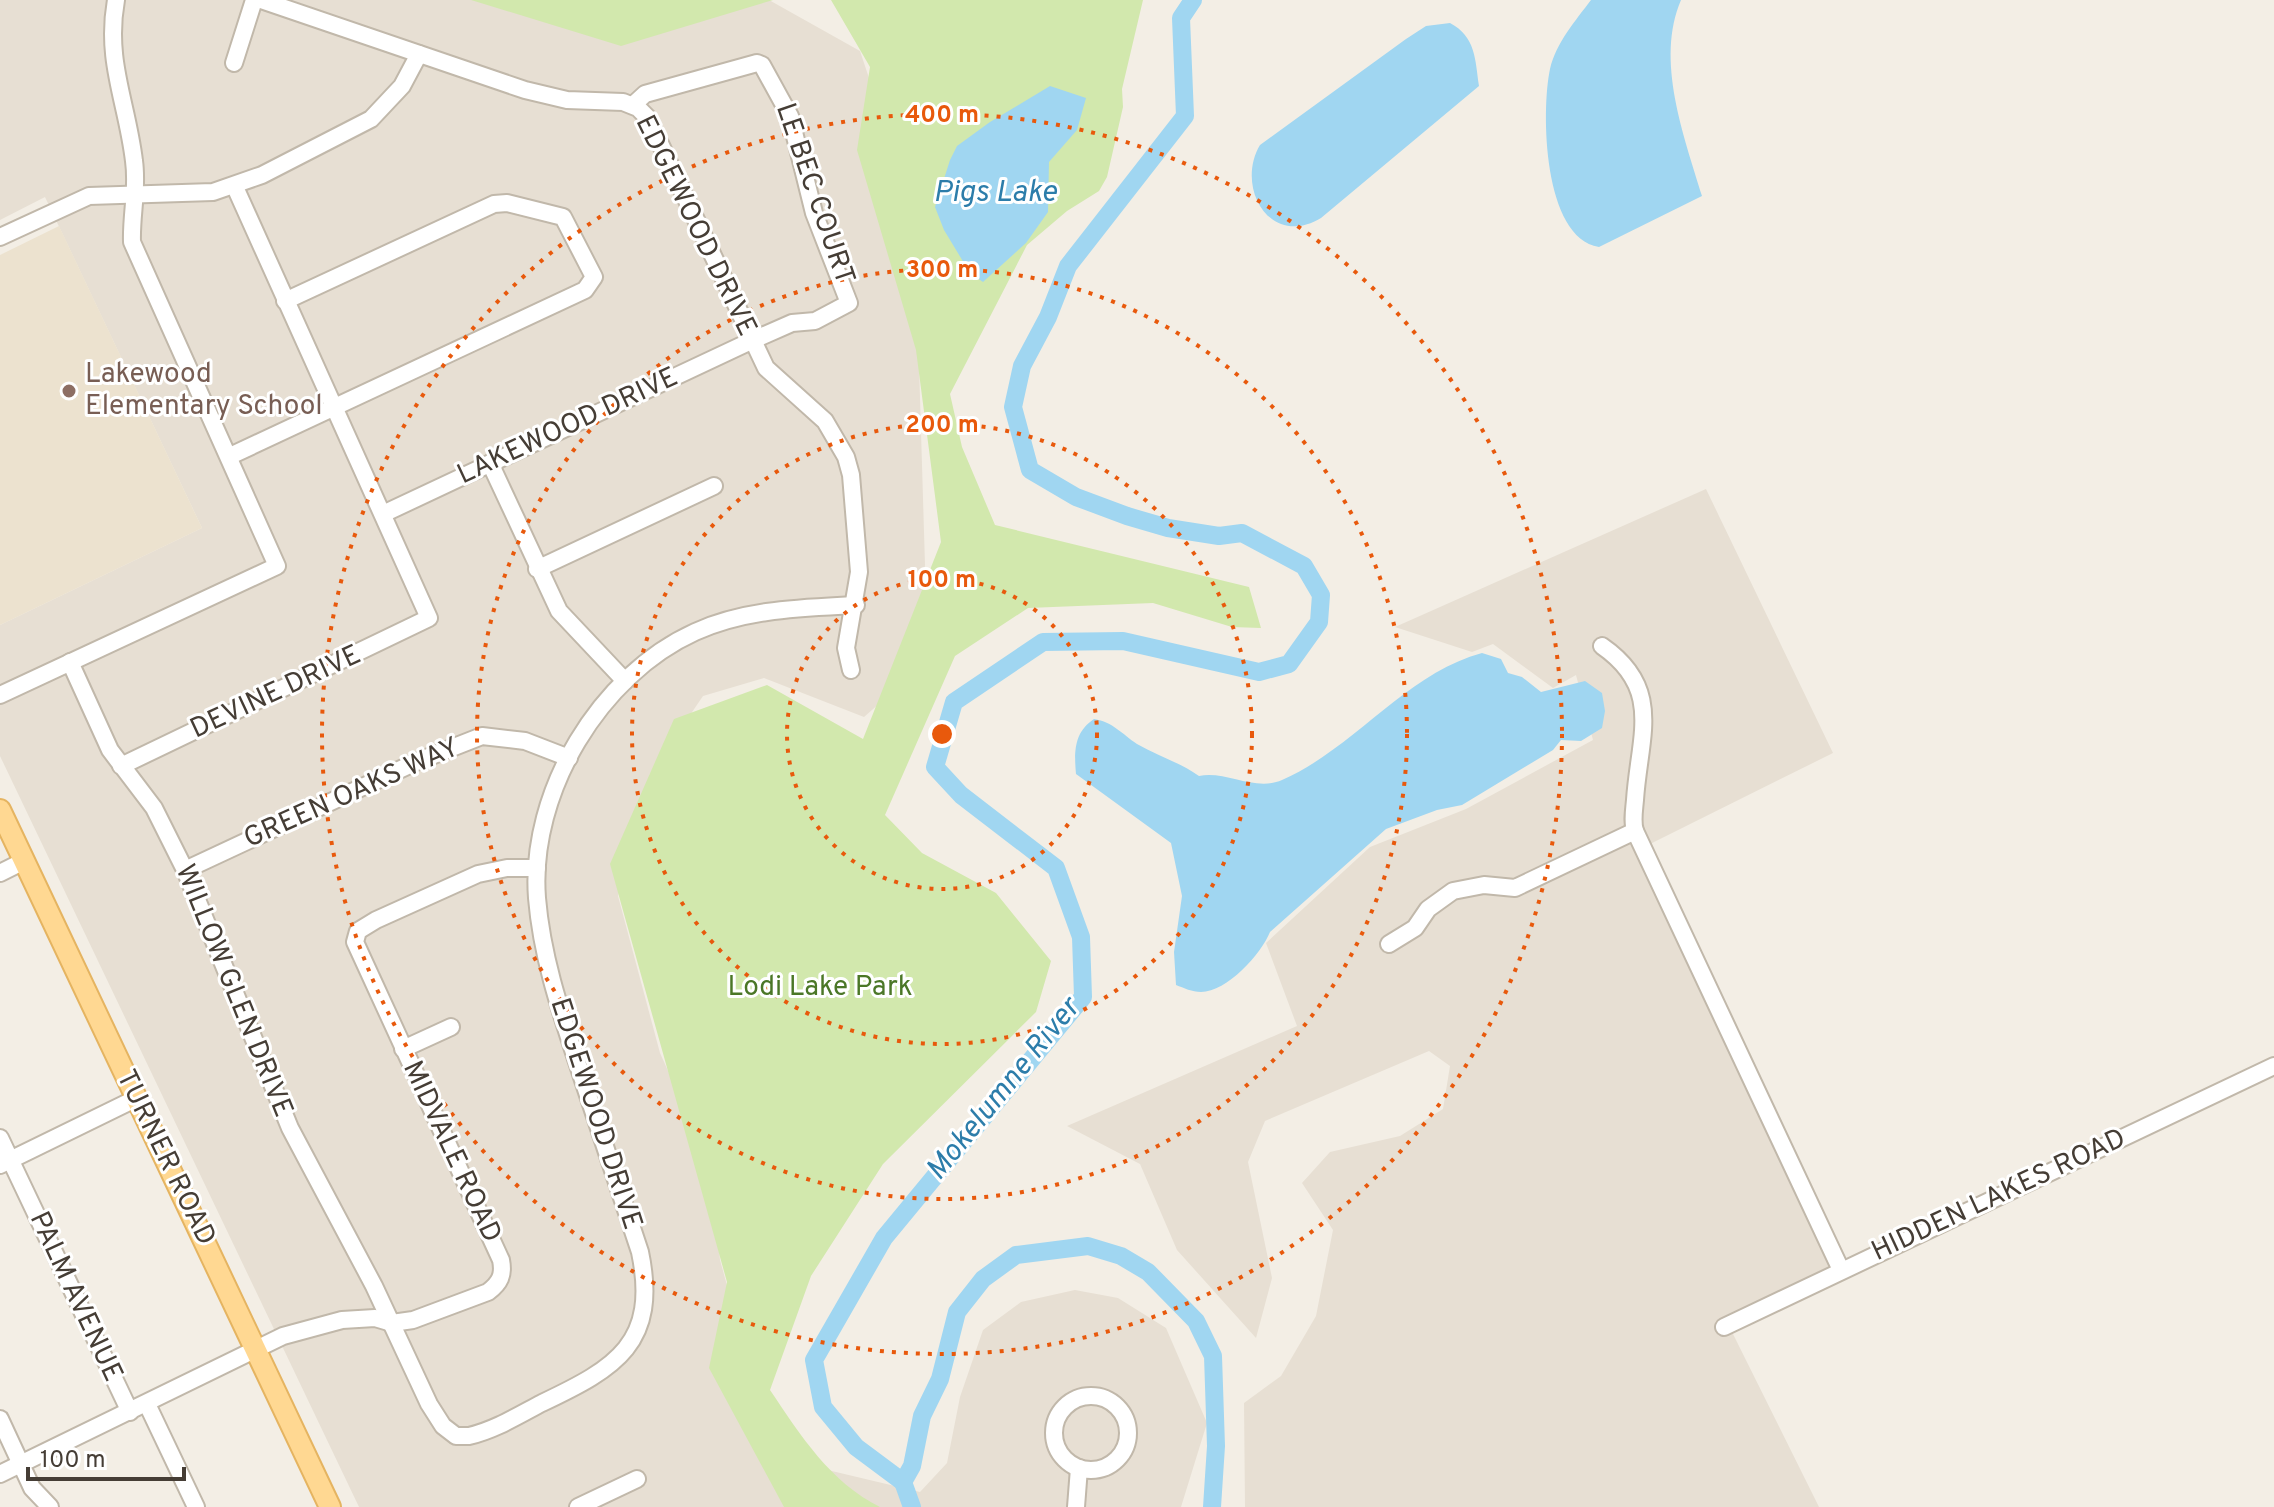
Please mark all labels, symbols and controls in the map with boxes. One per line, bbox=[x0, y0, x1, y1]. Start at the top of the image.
street label: LE BEC COURT bbox=[766, 99, 862, 289]
text: 400 m bbox=[905, 101, 979, 131]
street label: EDGEWOOD DRIVE bbox=[626, 110, 764, 342]
water label: Pigs Lake bbox=[933, 175, 1057, 212]
text: 300 m bbox=[906, 256, 978, 286]
place label: Lakewood Elementary School bbox=[85, 357, 323, 425]
street label: LAKEWOOD DRIVE bbox=[452, 360, 684, 494]
marker: Lakewood Elementary School bbox=[60, 382, 78, 400]
text: 200 m bbox=[905, 411, 979, 441]
text: 100 m bbox=[908, 566, 976, 596]
street label: DEVINE DRIVE bbox=[185, 638, 367, 748]
centre of rings bbox=[928, 720, 956, 748]
street label: GREEN OAKS WAY bbox=[239, 730, 465, 858]
street label: WILLOW GLEN DRIVE bbox=[166, 859, 300, 1123]
park label: Lodi Lake Park bbox=[728, 970, 913, 1006]
water label: Mokelumne River bbox=[919, 989, 1091, 1189]
street label: EDGEWOOD DRIVE bbox=[541, 994, 649, 1234]
street label: MIDVALE ROAD bbox=[393, 1055, 509, 1249]
street label: TURNER ROAD bbox=[107, 1064, 223, 1252]
street label: HIDDEN LAKES ROAD bbox=[1866, 1121, 2132, 1271]
street label: PALM AVENUE bbox=[20, 1206, 130, 1388]
scale bar bbox=[28, 1431, 184, 1481]
text: 100 m bbox=[40, 1446, 106, 1476]

